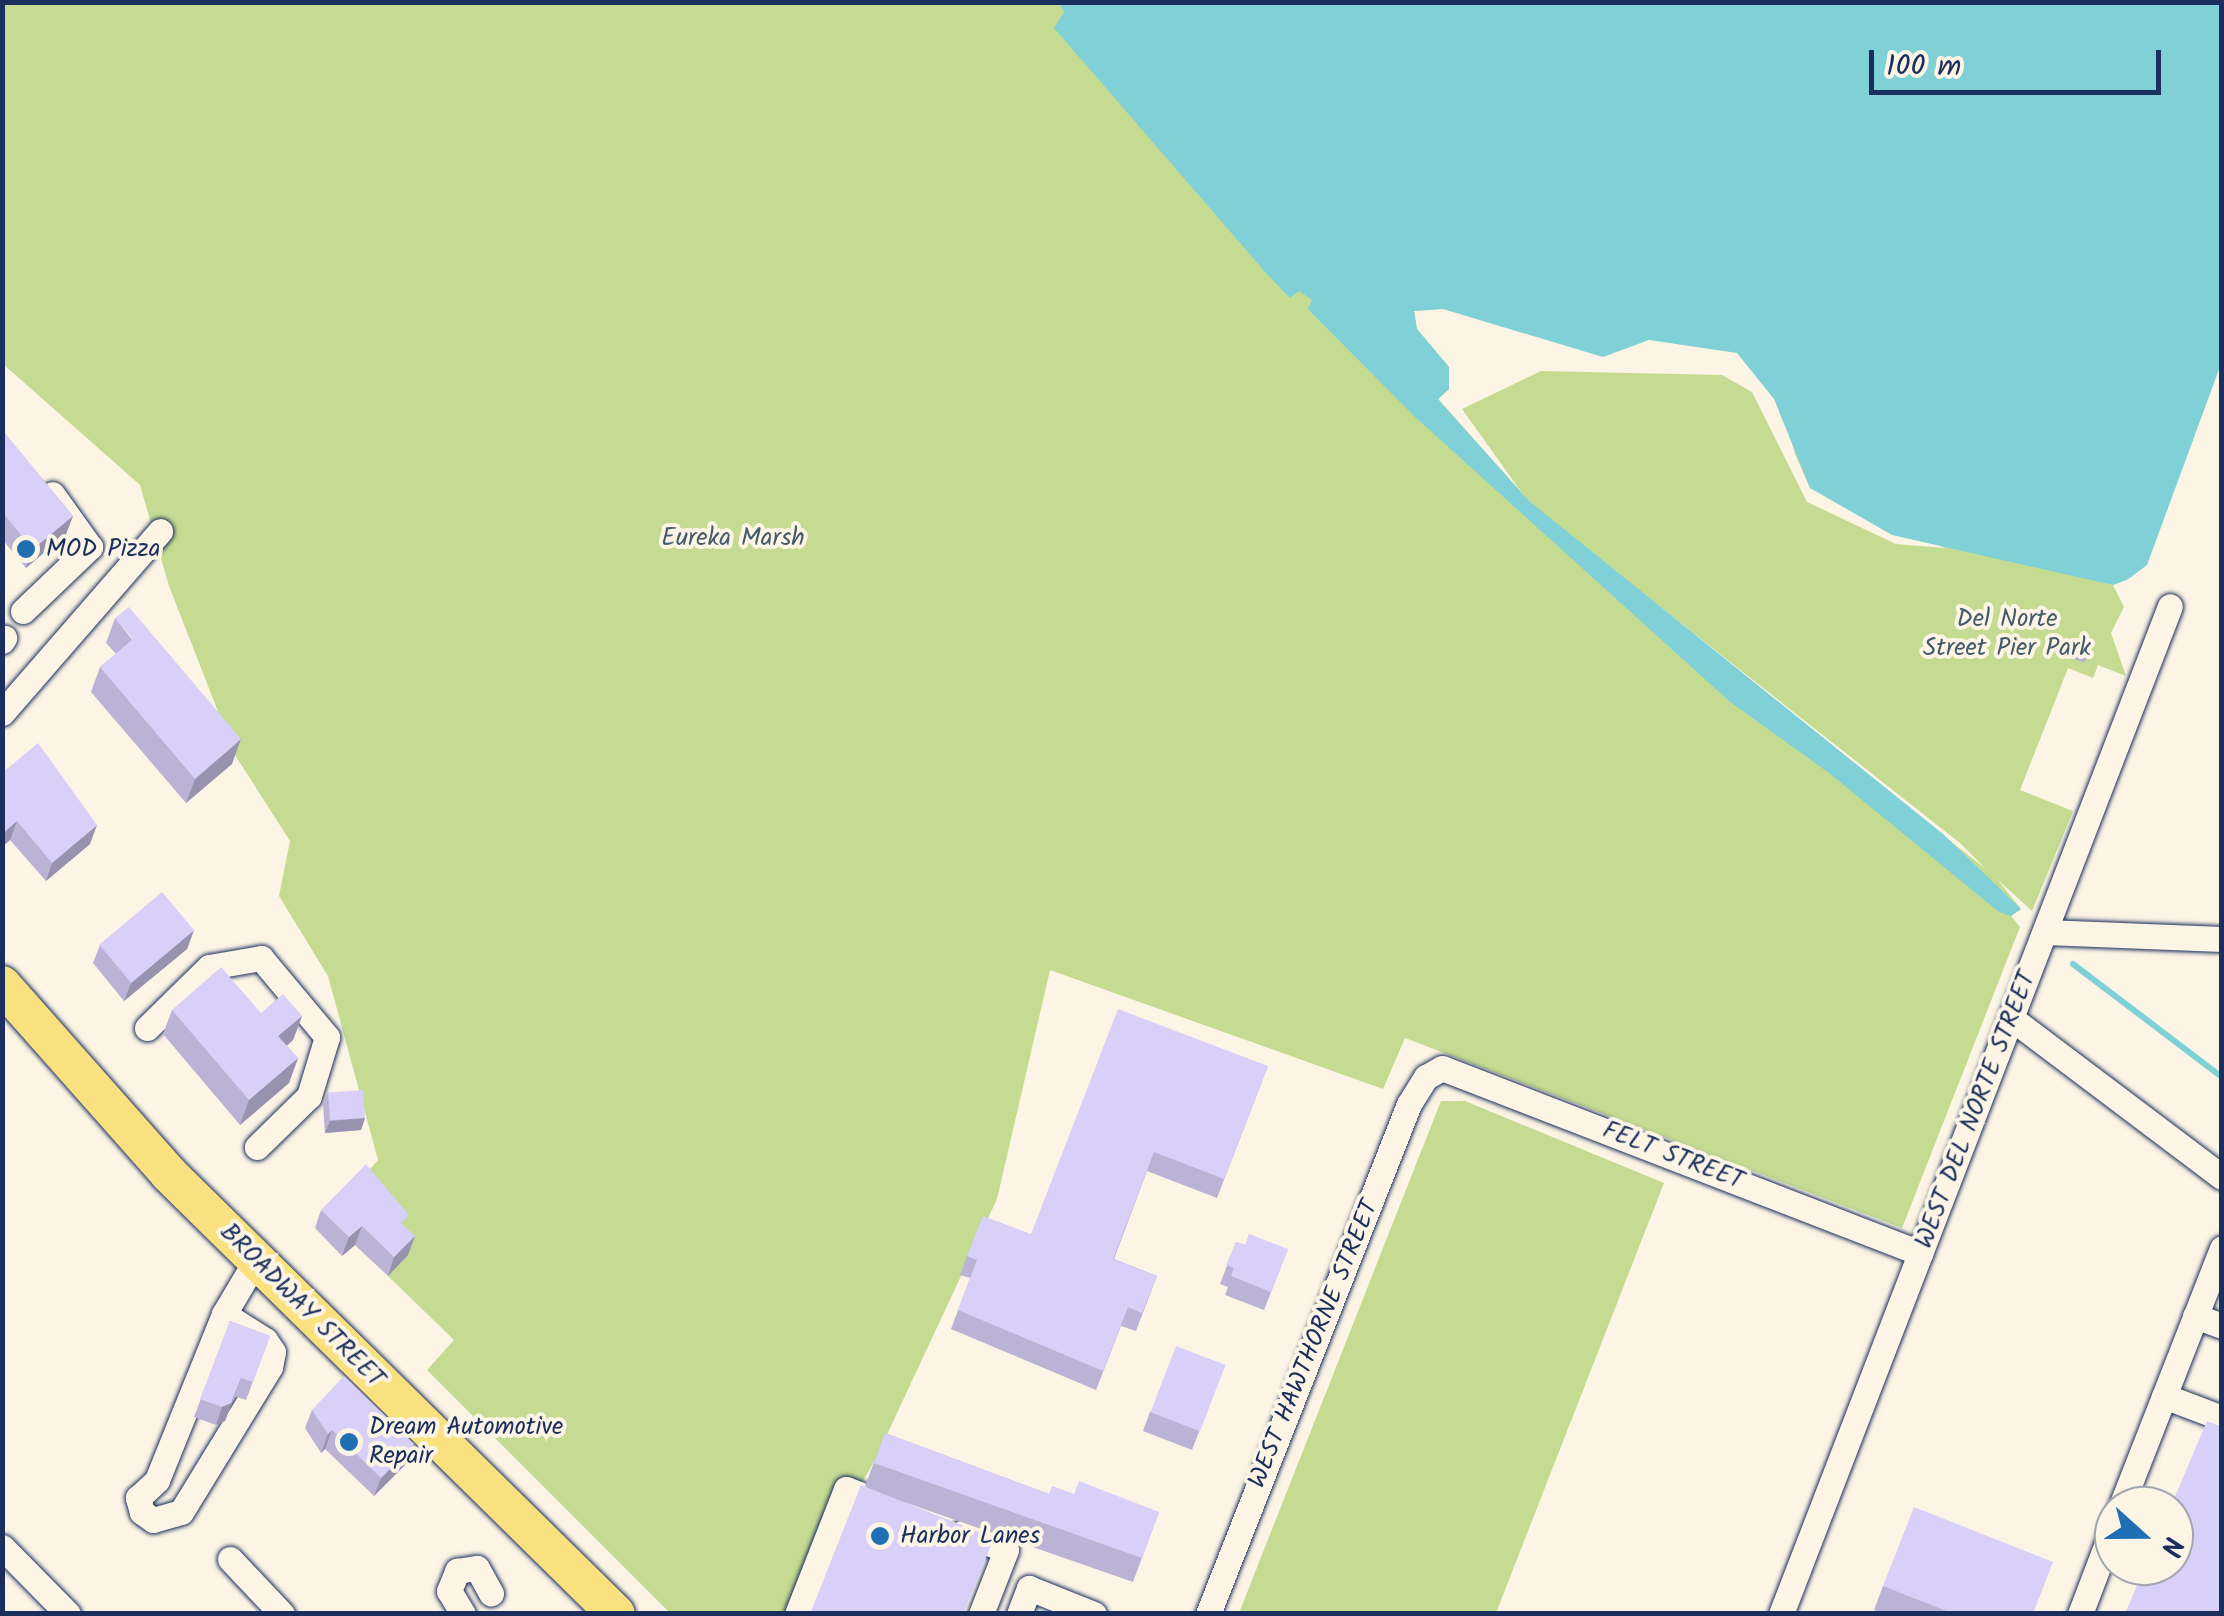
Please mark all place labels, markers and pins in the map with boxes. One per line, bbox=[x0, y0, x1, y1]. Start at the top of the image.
place label: MOD Pizza bbox=[46, 534, 160, 564]
marker: MOD Pizza bbox=[15, 538, 37, 560]
place label: Dream Automotive Repair bbox=[369, 1413, 563, 1472]
marker: Dream Automotive Repair bbox=[338, 1431, 360, 1453]
place label: Harbor Lanes bbox=[900, 1521, 1040, 1551]
marker: Harbor Lanes bbox=[869, 1525, 891, 1547]

